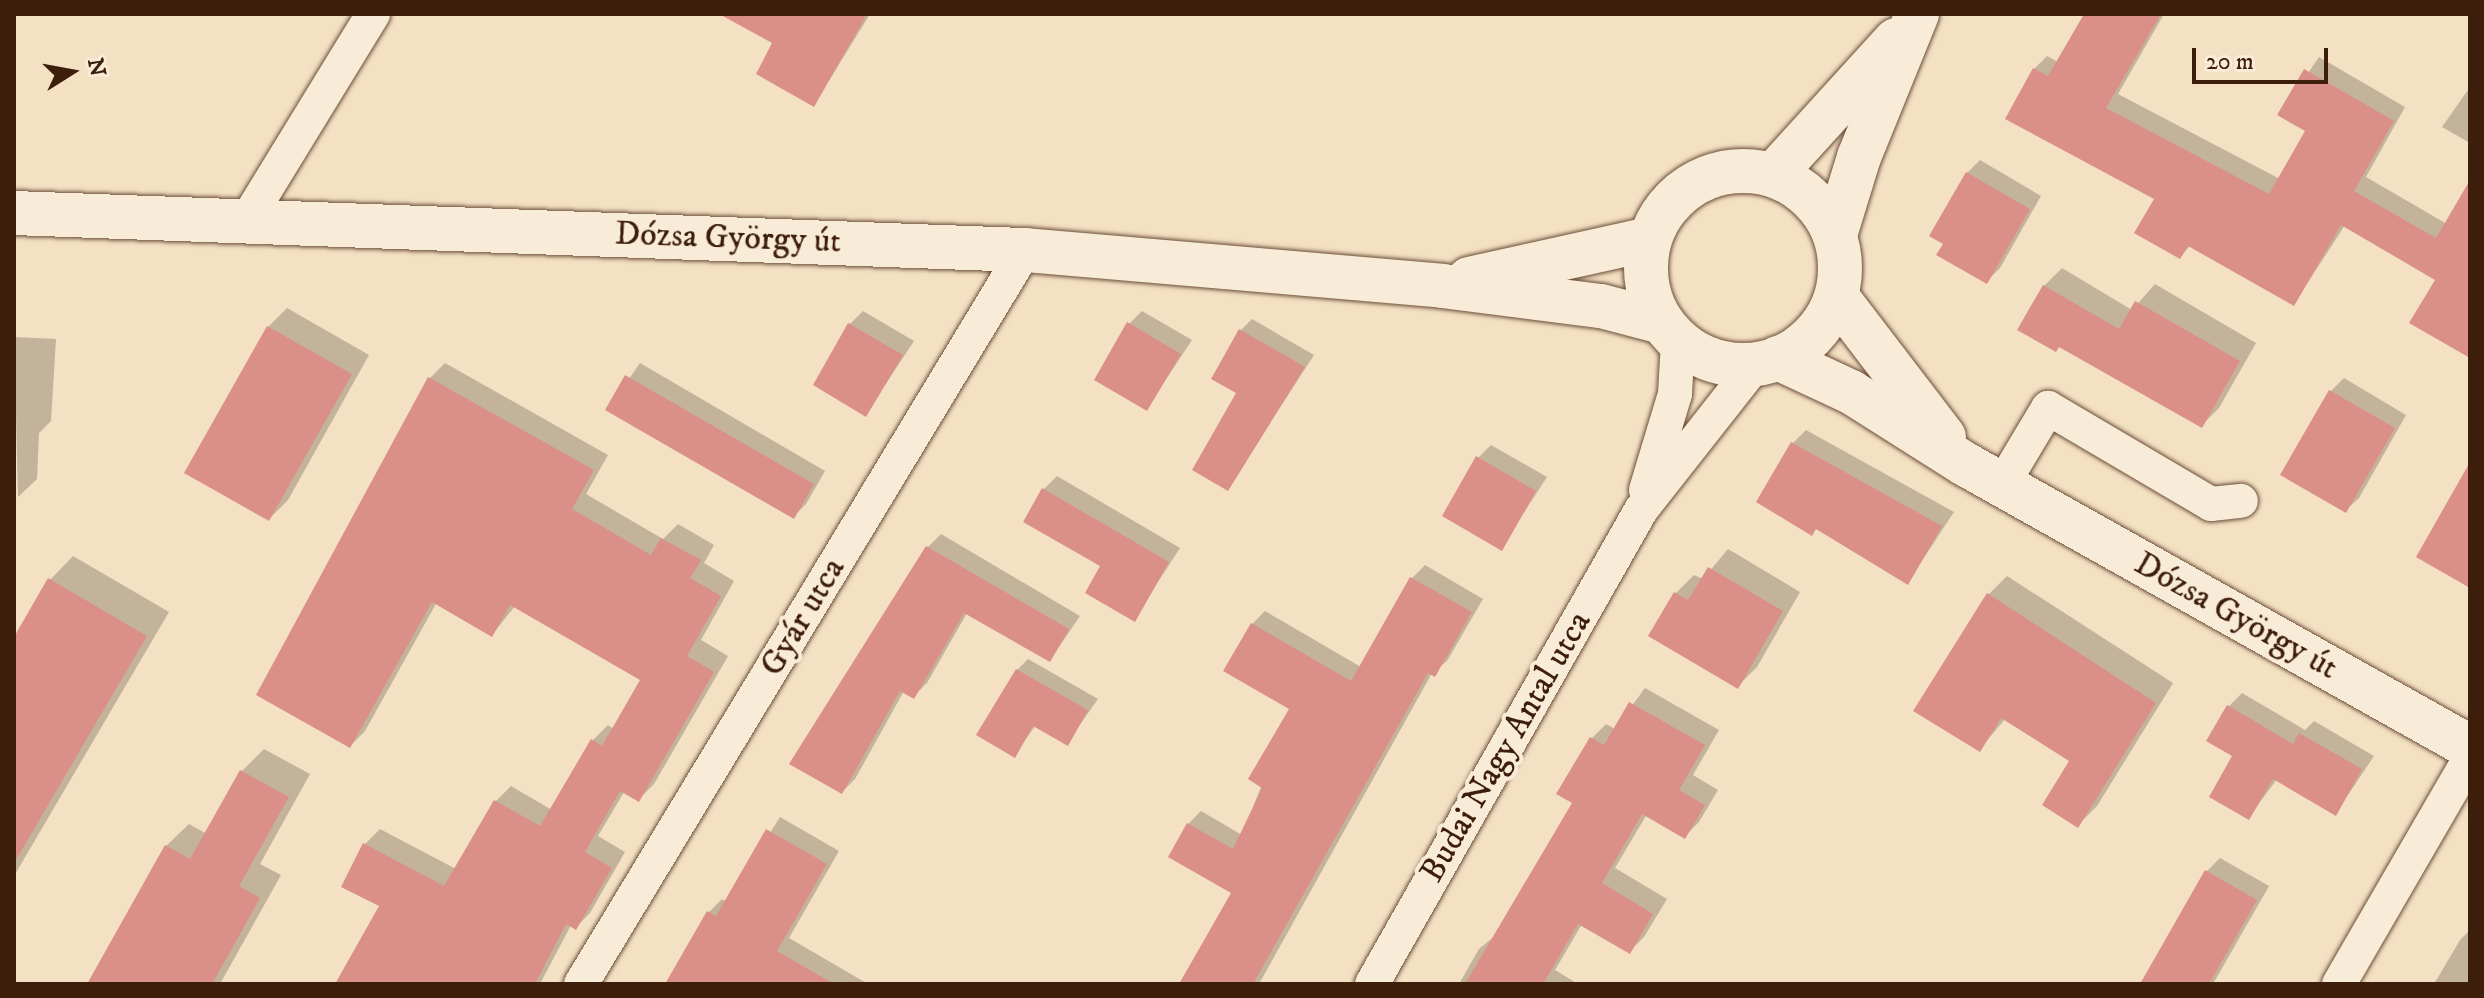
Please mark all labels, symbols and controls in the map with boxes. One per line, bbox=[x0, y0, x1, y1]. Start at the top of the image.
north arrow bbox=[32, 32, 112, 112]
scale bar bbox=[2196, 32, 2332, 82]
text: 20 m bbox=[2206, 47, 2254, 77]
text: N bbox=[81, 56, 111, 79]
street label: Dózsa György út bbox=[614, 214, 842, 262]
street label: Dózsa György út bbox=[2127, 543, 2345, 689]
street label: Gyár utca bbox=[752, 550, 854, 684]
street label: Budai Nagy Antal utca bbox=[1412, 604, 1600, 890]

